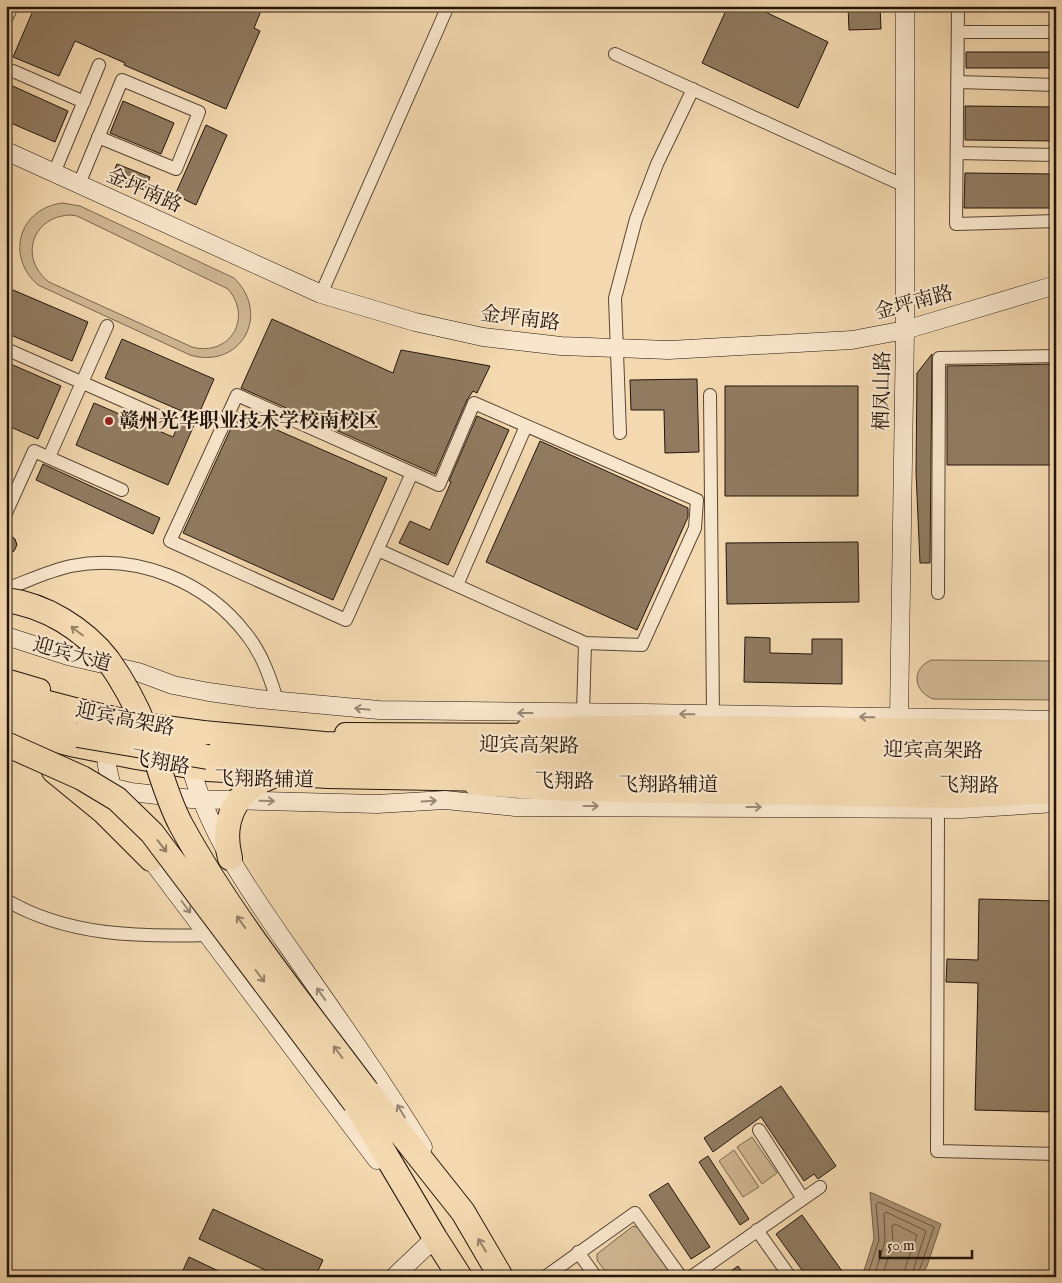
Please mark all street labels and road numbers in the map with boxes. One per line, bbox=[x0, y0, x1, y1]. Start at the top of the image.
street label: 金坪南路 bbox=[102, 163, 186, 219]
street label: 金坪南路 bbox=[872, 281, 956, 325]
street label: 金坪南路 bbox=[479, 302, 561, 336]
street label: 栖凤山路 bbox=[870, 351, 896, 431]
street label: 迎宾大道 bbox=[30, 633, 114, 677]
street label: 迎宾高架路 bbox=[74, 698, 176, 742]
street label: 迎宾高架路 bbox=[479, 733, 579, 759]
street label: 迎宾高架路 bbox=[883, 738, 983, 764]
street label: 飞翔路 bbox=[128, 745, 192, 781]
street label: 飞翔路辅道 bbox=[214, 767, 314, 793]
street label: 飞翔路 bbox=[534, 769, 594, 795]
street label: 飞翔路辅道 bbox=[618, 773, 718, 798]
street label: 飞翔路 bbox=[939, 773, 999, 799]

